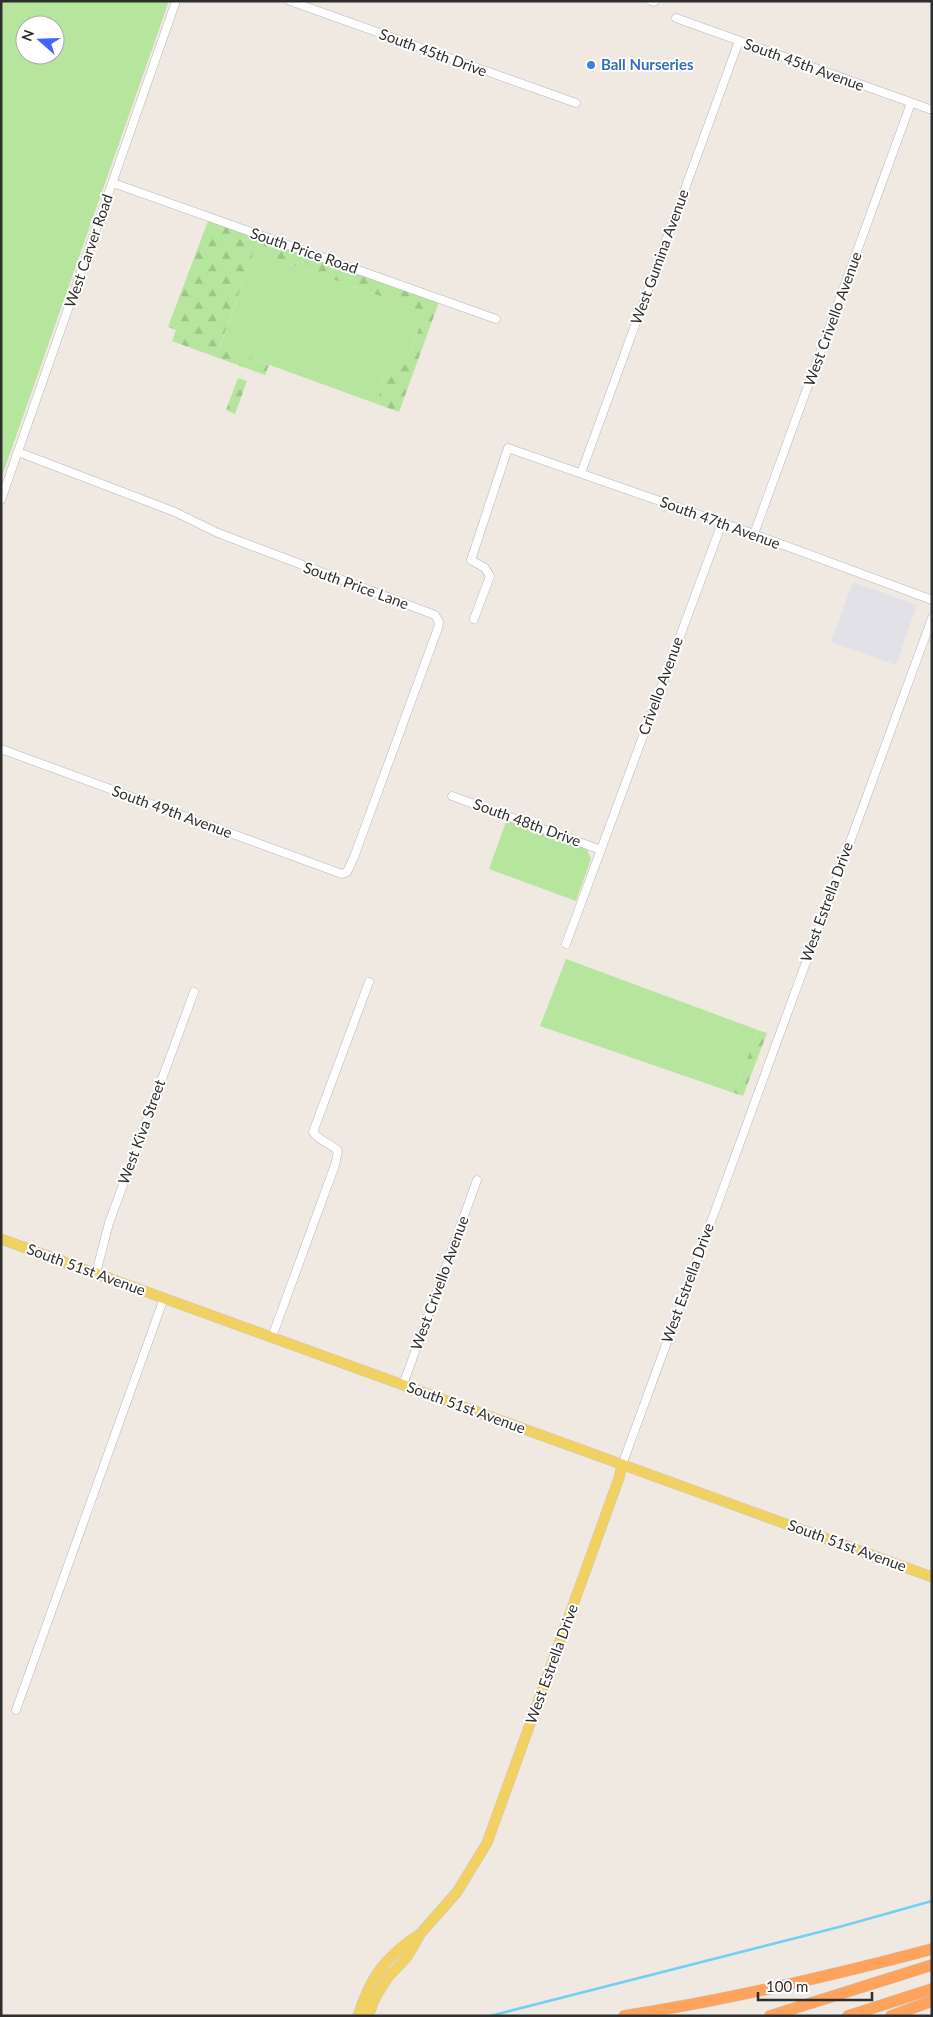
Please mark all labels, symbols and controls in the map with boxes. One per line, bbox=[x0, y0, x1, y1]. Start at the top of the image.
north arrow bbox=[15, 15, 65, 65]
street label: South 45th Drive bbox=[377, 24, 490, 80]
text: N bbox=[17, 27, 37, 43]
street label: South 45th Avenue bbox=[742, 34, 867, 94]
place label: Ball Nurseries bbox=[601, 55, 694, 73]
marker: Ball Nurseries bbox=[585, 59, 597, 71]
street label: West Gumina Avenue bbox=[626, 187, 692, 327]
street label: West Carver Road bbox=[60, 192, 116, 310]
street label: South Price Road bbox=[248, 223, 360, 277]
street label: West Crivello Avenue bbox=[799, 249, 865, 388]
street label: South 47th Avenue bbox=[658, 492, 783, 552]
street label: South Price Lane bbox=[301, 558, 412, 612]
street label: Crivello Avenue bbox=[634, 634, 686, 737]
street label: South 49th Avenue bbox=[110, 781, 235, 841]
street label: South 48th Drive bbox=[471, 794, 584, 850]
street label: West Estrella Drive bbox=[796, 839, 856, 964]
street label: West Kiva Street bbox=[114, 1076, 169, 1187]
street label: West Crivello Avenue bbox=[406, 1213, 472, 1352]
street label: West Estrella Drive bbox=[657, 1220, 717, 1345]
street label: South 51st Avenue bbox=[25, 1239, 148, 1299]
street label: South 51st Avenue bbox=[405, 1377, 528, 1437]
street label: South 51st Avenue bbox=[786, 1515, 909, 1575]
street label: West Estrella Drive bbox=[521, 1601, 581, 1726]
scale bar bbox=[758, 1970, 872, 2002]
text: 100 m bbox=[766, 1977, 808, 1995]

